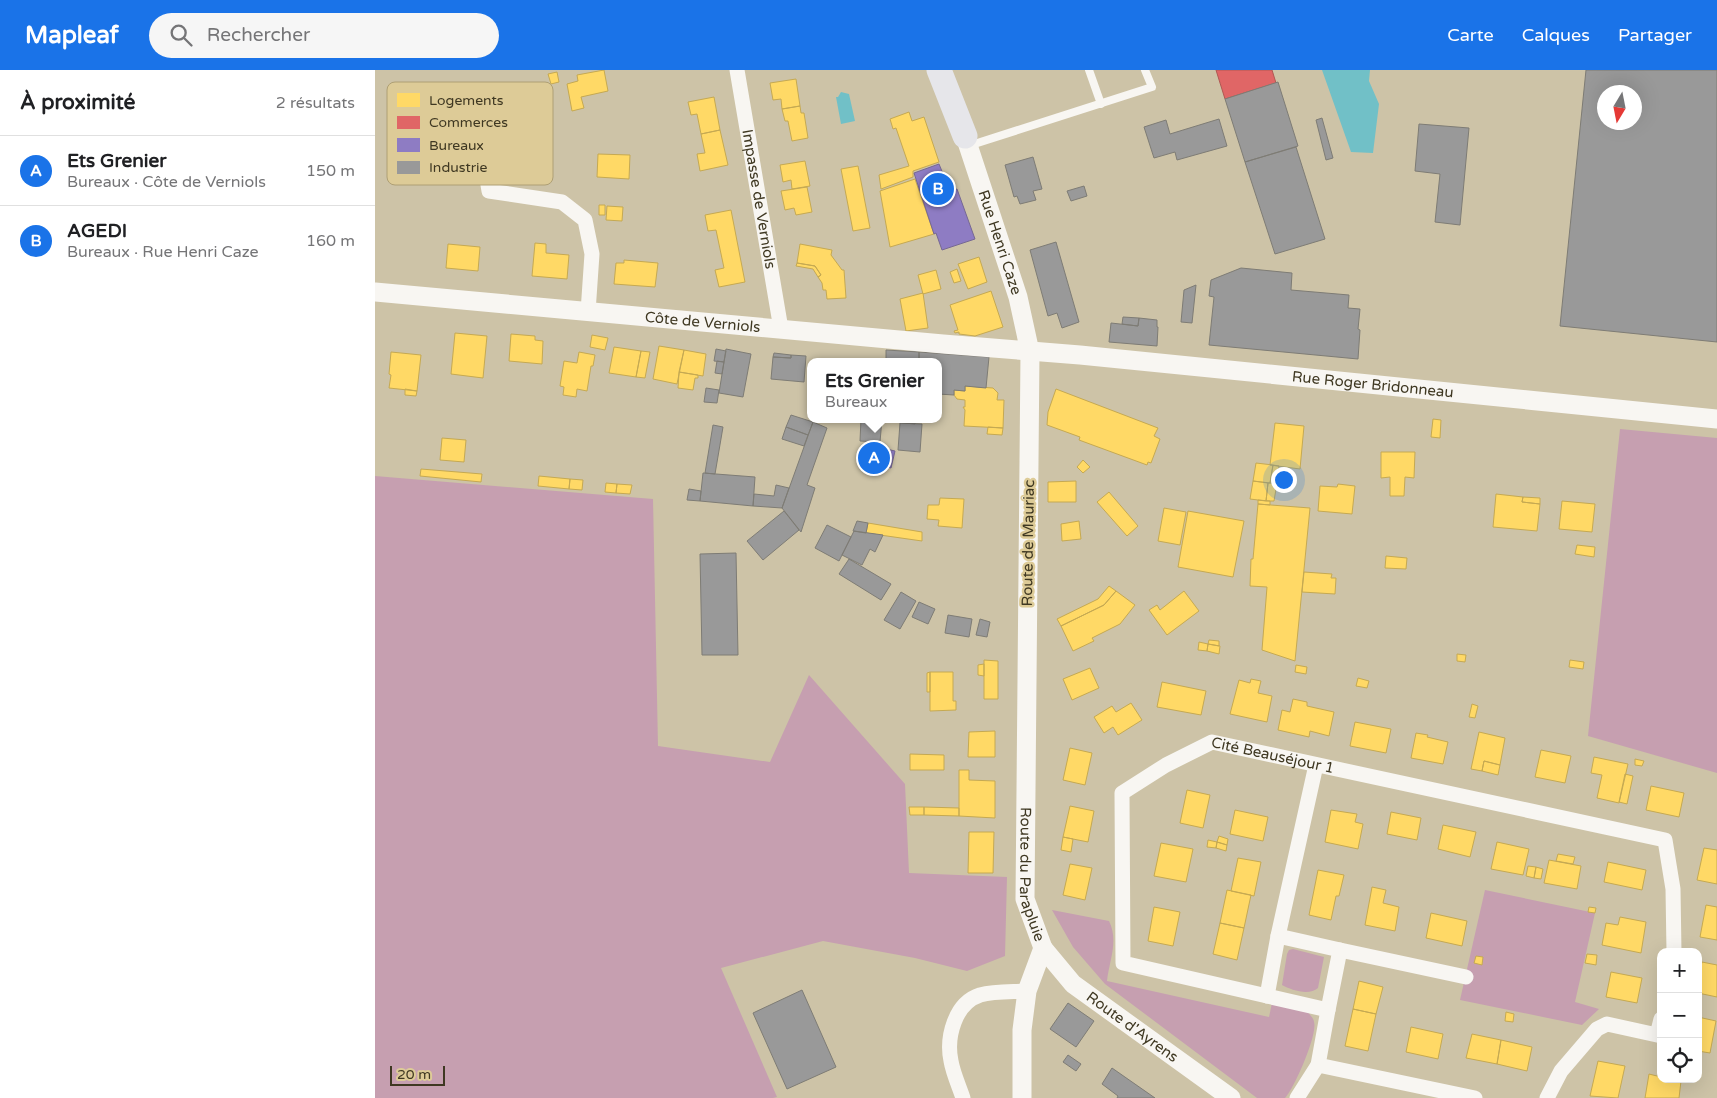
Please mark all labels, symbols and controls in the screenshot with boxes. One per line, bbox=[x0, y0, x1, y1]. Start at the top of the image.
search box bbox=[149, 13, 499, 58]
text: Mapleaf bbox=[25, 21, 119, 50]
icon: search bbox=[167, 21, 195, 49]
text: Rechercher bbox=[207, 24, 310, 46]
text: Carte bbox=[1447, 24, 1494, 46]
text: Calques bbox=[1522, 24, 1590, 46]
text: Partager bbox=[1618, 24, 1692, 46]
legend bbox=[387, 82, 553, 185]
north arrow bbox=[1597, 85, 1642, 130]
text: À proximité bbox=[20, 90, 135, 115]
text: Logements bbox=[429, 92, 504, 109]
text: 2 résultats bbox=[276, 93, 355, 113]
text: Commerces bbox=[429, 114, 508, 131]
street label: Impasse de Verniols bbox=[738, 128, 780, 270]
text: Bureaux bbox=[429, 137, 484, 154]
text: Ets Grenier bbox=[67, 150, 167, 172]
text: Industrie bbox=[429, 159, 488, 176]
text: A bbox=[30, 161, 42, 181]
text: 150 m bbox=[306, 161, 355, 181]
pin: B bbox=[922, 170, 954, 208]
text: Bureaux · Côte de Verniols bbox=[67, 172, 266, 192]
street label: Rue Henri Caze bbox=[974, 188, 1026, 297]
text: AGEDI bbox=[67, 220, 127, 242]
text: B bbox=[30, 231, 42, 251]
text: 160 m bbox=[306, 231, 355, 251]
text: Bureaux · Rue Henri Caze bbox=[67, 242, 259, 262]
street label: Côte de Verniols bbox=[644, 308, 761, 336]
popup bbox=[807, 358, 942, 423]
street label: Rue Roger Bridonneau bbox=[1291, 367, 1454, 401]
text: Ets Grenier bbox=[825, 370, 924, 392]
text: Bureaux bbox=[825, 392, 888, 412]
pin: A bbox=[858, 439, 890, 477]
your location bbox=[1271, 467, 1297, 493]
street label: Route de Mauriac bbox=[1018, 479, 1038, 607]
street label: Cité Beauséjour 1 bbox=[1210, 733, 1336, 777]
street label: Route du Parapluie bbox=[1016, 807, 1049, 944]
map controls bbox=[1657, 948, 1702, 1083]
button: + bbox=[1657, 948, 1702, 993]
street label: Route d'Ayrens bbox=[1083, 988, 1182, 1066]
button: − bbox=[1657, 993, 1702, 1038]
button: locate bbox=[1657, 1038, 1702, 1083]
scale bar bbox=[390, 1063, 445, 1086]
text: 20 m bbox=[397, 1066, 431, 1083]

